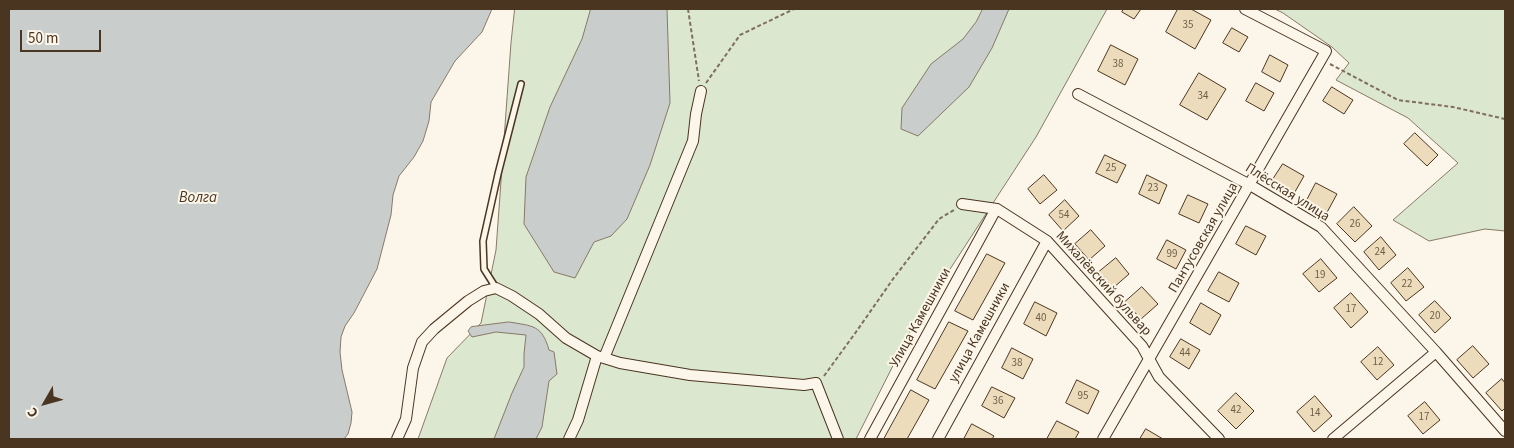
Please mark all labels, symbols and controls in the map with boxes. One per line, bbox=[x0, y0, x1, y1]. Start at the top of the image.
house number: 35 bbox=[1183, 19, 1193, 33]
scale bar bbox=[22, 20, 104, 52]
text: 50 m bbox=[28, 28, 58, 49]
house number: 38 bbox=[1113, 58, 1123, 72]
house number: 34 bbox=[1198, 90, 1208, 104]
street label: Плёсская улица bbox=[1242, 160, 1332, 226]
house number: 25 bbox=[1106, 162, 1116, 176]
street label: Пантусовская улица bbox=[1166, 180, 1242, 296]
house number: 23 bbox=[1148, 182, 1158, 196]
water label: Волга bbox=[179, 190, 217, 208]
house number: 54 bbox=[1059, 209, 1069, 223]
house number: 26 bbox=[1350, 218, 1360, 232]
street label: Михалёвский бульвар bbox=[1052, 228, 1154, 340]
house number: 24 bbox=[1375, 246, 1385, 260]
house number: 99 bbox=[1167, 248, 1177, 262]
street label: Улица Камешники bbox=[887, 265, 955, 371]
house number: 19 bbox=[1315, 269, 1325, 283]
house number: 22 bbox=[1402, 278, 1412, 292]
street label: улица Камешники bbox=[946, 280, 1014, 386]
house number: 17 bbox=[1346, 303, 1356, 317]
house number: 20 bbox=[1430, 310, 1440, 324]
house number: 40 bbox=[1036, 312, 1046, 326]
house number: 44 bbox=[1180, 347, 1190, 361]
house number: 12 bbox=[1373, 356, 1383, 370]
house number: 38 bbox=[1012, 357, 1022, 371]
north arrow bbox=[20, 378, 70, 428]
house number: 95 bbox=[1078, 390, 1088, 404]
house number: 36 bbox=[993, 395, 1003, 409]
text: С bbox=[23, 403, 44, 422]
house number: 42 bbox=[1231, 404, 1241, 418]
house number: 14 bbox=[1310, 407, 1320, 421]
house number: 17 bbox=[1419, 411, 1429, 425]

